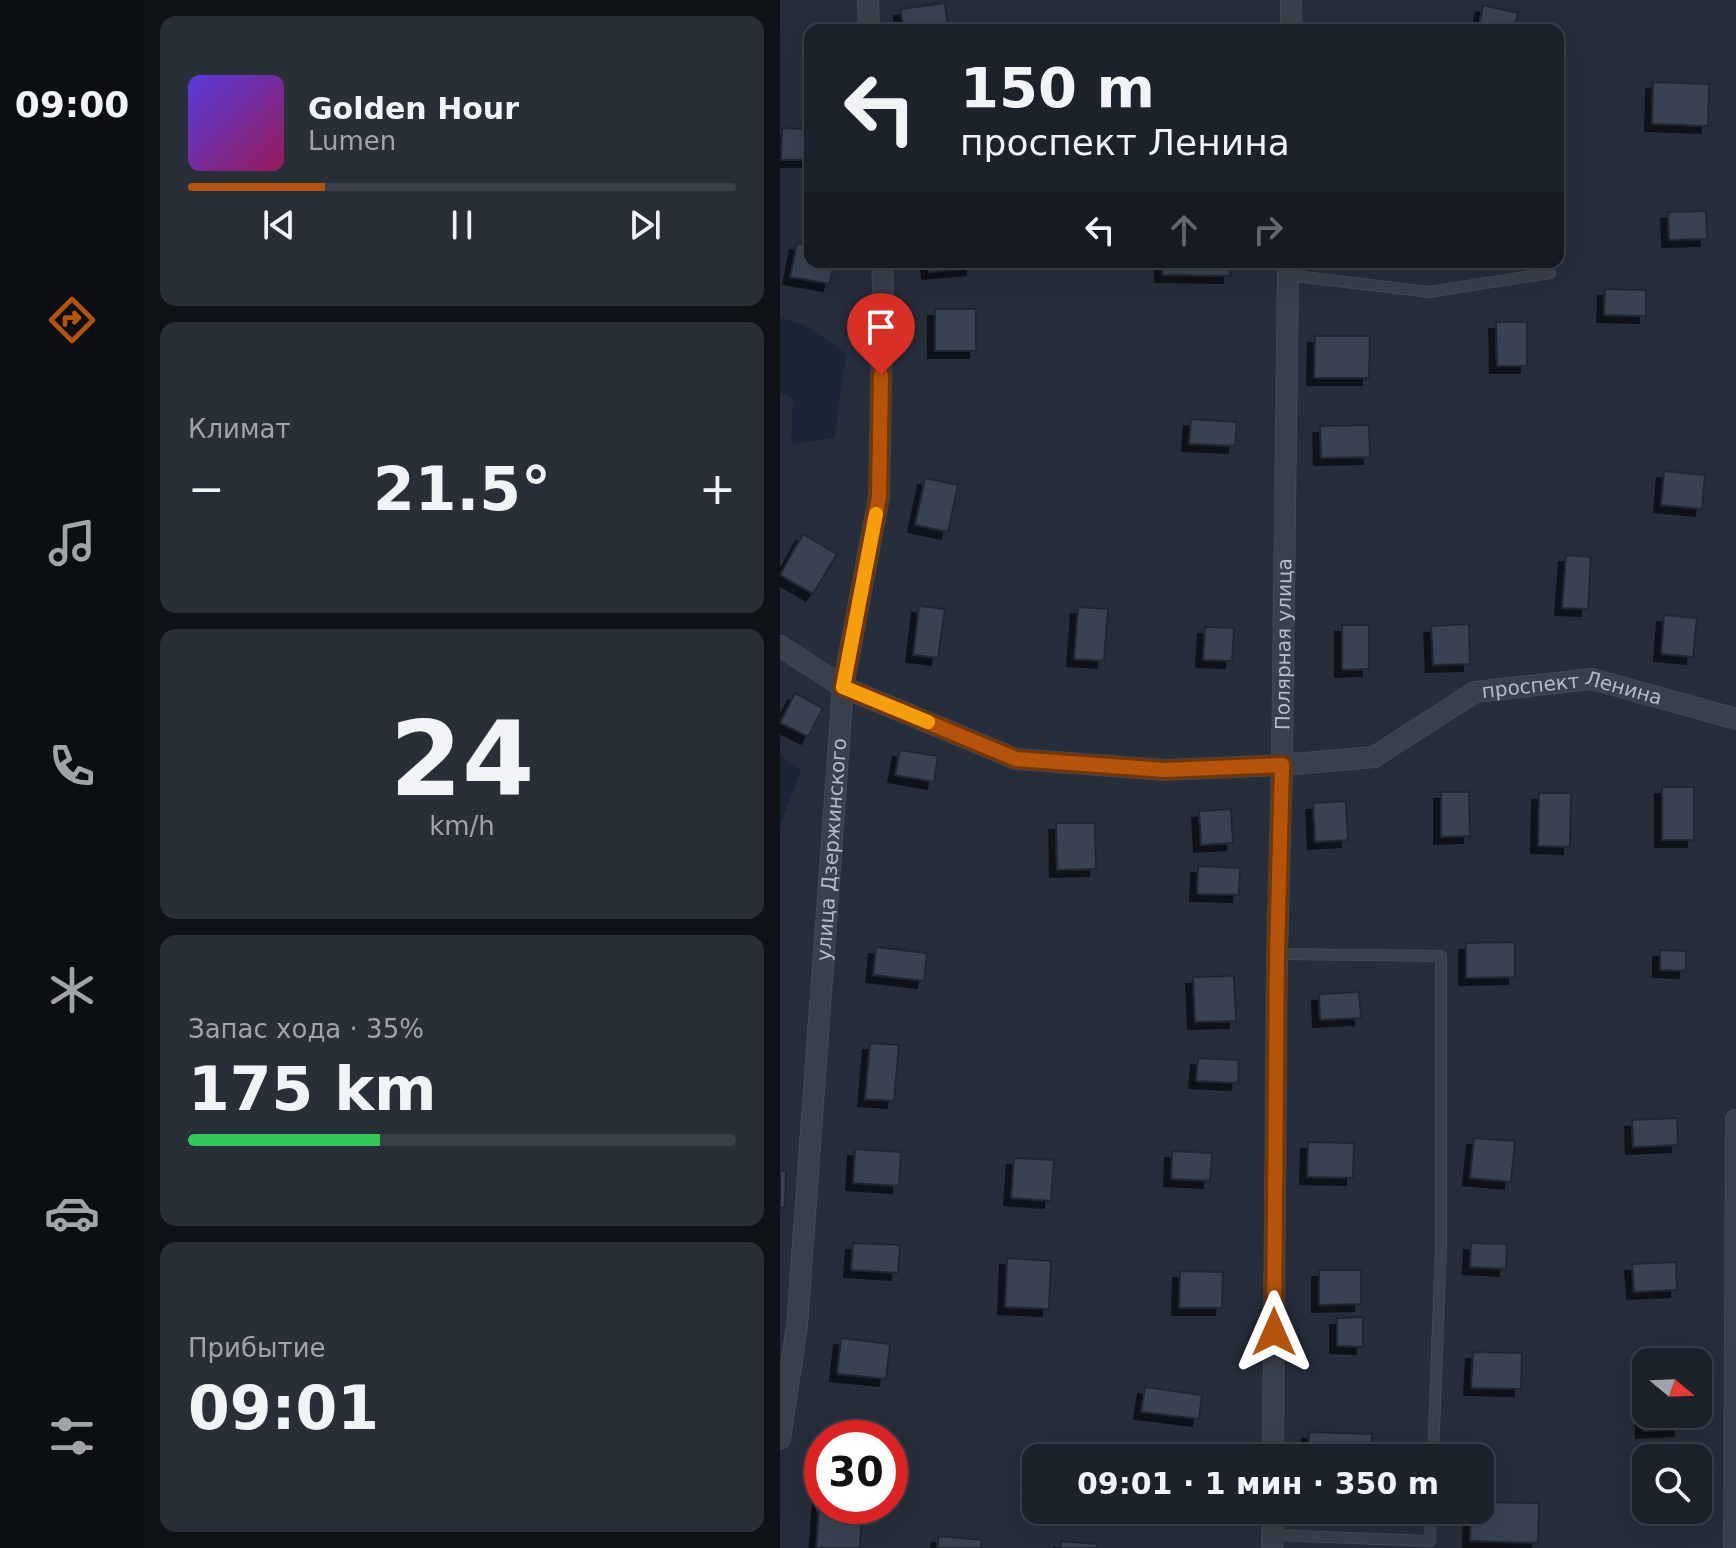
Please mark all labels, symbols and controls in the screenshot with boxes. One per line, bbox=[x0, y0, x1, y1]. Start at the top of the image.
text: 150 m bbox=[960, 55, 1155, 120]
icon: left bbox=[828, 56, 932, 160]
text: 09:00 bbox=[15, 84, 129, 125]
text: Golden Hour bbox=[308, 91, 519, 126]
text: проспект Ленина bbox=[960, 122, 1290, 163]
text: Lumen bbox=[308, 126, 396, 156]
icon: previous bbox=[257, 203, 301, 247]
icon: pause bbox=[440, 203, 484, 247]
icon: next bbox=[623, 203, 667, 247]
icon: left bbox=[1078, 208, 1122, 252]
icon: ahead bbox=[1162, 208, 1206, 252]
icon: right bbox=[1246, 208, 1290, 252]
icon: directions bbox=[44, 292, 100, 348]
pin bbox=[847, 293, 915, 375]
icon: arrive bbox=[859, 305, 903, 349]
text: Климат bbox=[188, 414, 291, 444]
text: 21.5° bbox=[373, 454, 551, 524]
text: − bbox=[188, 463, 225, 514]
text: + bbox=[699, 463, 736, 514]
icon: music bbox=[44, 515, 100, 571]
street label: Полярная улица bbox=[1270, 558, 1296, 730]
street label: проспект Ленина bbox=[1480, 666, 1665, 710]
text: 24 bbox=[390, 698, 534, 820]
street label: улица Дзержинского bbox=[811, 737, 851, 962]
icon: phone bbox=[44, 738, 100, 794]
text: km/h bbox=[429, 811, 495, 841]
icon: climate bbox=[44, 962, 100, 1018]
text: Запас хода · 35% bbox=[188, 1014, 424, 1044]
text: 175 km bbox=[188, 1054, 437, 1124]
icon: car bbox=[44, 1185, 100, 1241]
position arrow bbox=[1232, 1290, 1316, 1374]
text: Прибытие bbox=[188, 1333, 326, 1363]
north arrow bbox=[1632, 1348, 1712, 1428]
map controls bbox=[1632, 1348, 1712, 1524]
text: 09:01 bbox=[188, 1373, 379, 1443]
icon: filters bbox=[44, 1408, 100, 1464]
speed limit sign: 30 bbox=[804, 1420, 908, 1524]
button: search bbox=[1632, 1444, 1712, 1524]
text: 09:01 · 1 мин · 350 m bbox=[1077, 1466, 1439, 1501]

